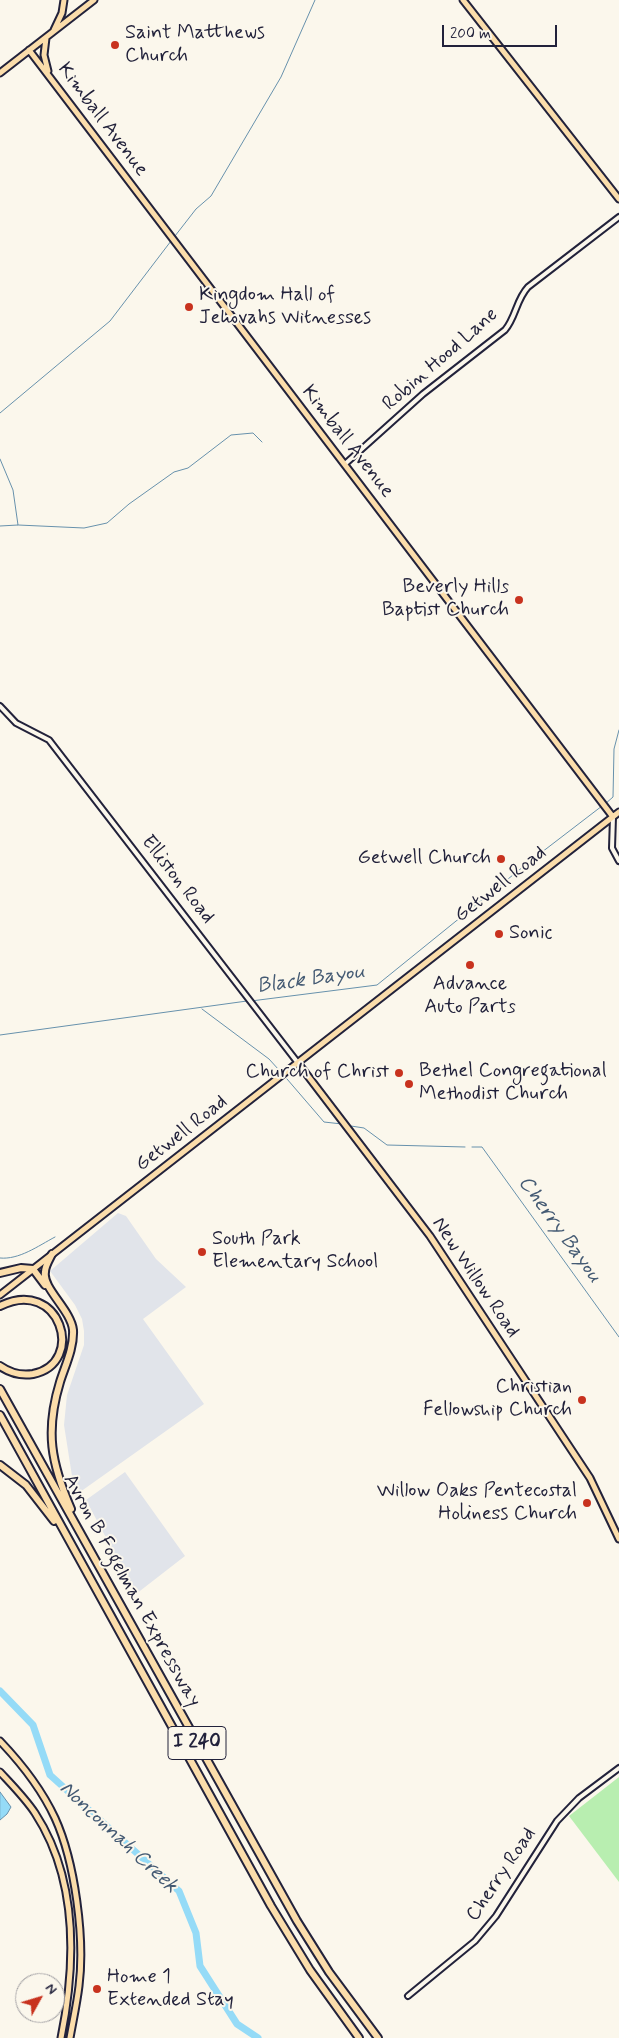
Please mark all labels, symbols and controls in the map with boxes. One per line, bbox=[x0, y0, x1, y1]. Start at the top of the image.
scale bar bbox=[444, 15, 559, 47]
place label: Saint Matthews Church bbox=[125, 22, 265, 69]
text: 200 m bbox=[450, 24, 491, 44]
marker: Saint Matthews Church bbox=[109, 39, 121, 51]
street label: Kimball Avenue bbox=[51, 58, 153, 182]
place label: Kingdom Hall of Jehovahs Witnesses bbox=[199, 284, 371, 331]
marker: Kingdom Hall of Jehovahs Witnesses bbox=[183, 301, 195, 313]
street label: Robin Hood Lane bbox=[378, 303, 504, 417]
street label: Kimball Avenue bbox=[296, 381, 398, 503]
place label: Beverly Hills Baptist Church bbox=[382, 576, 509, 623]
marker: Beverly Hills Baptist Church bbox=[513, 594, 525, 606]
street label: Elliston Road bbox=[135, 831, 219, 929]
street label: Getwell Road bbox=[450, 842, 552, 928]
place label: Getwell Church bbox=[358, 847, 491, 871]
marker: Getwell Church bbox=[495, 853, 507, 865]
place label: Sonic bbox=[509, 922, 552, 946]
marker: Sonic bbox=[493, 928, 505, 940]
marker: Advance Auto Parts bbox=[464, 959, 476, 971]
water label: Black Bayou bbox=[255, 960, 367, 1000]
place label: Advance Auto Parts bbox=[424, 973, 516, 1020]
place label: Bethel Congregational Methodist Church bbox=[419, 1060, 607, 1107]
place label: Church of Christ bbox=[245, 1061, 389, 1085]
marker: Church of Christ bbox=[393, 1067, 405, 1079]
marker: Bethel Congregational Methodist Church bbox=[403, 1078, 415, 1090]
street label: Getwell Road bbox=[131, 1091, 233, 1177]
water label: Cherry Bayou bbox=[512, 1172, 606, 1288]
street label: New Willow Road bbox=[426, 1213, 524, 1343]
place label: South Park Elementary School bbox=[212, 1228, 378, 1275]
marker: South Park Elementary School bbox=[196, 1246, 208, 1258]
place label: Christian Fellowship Church bbox=[423, 1376, 572, 1423]
marker: Christian Fellowship Church bbox=[576, 1394, 588, 1406]
street label: Avron B Fogelman Expressway bbox=[57, 1470, 205, 1712]
place label: Willow Oaks Pentecostal Holiness Church bbox=[377, 1480, 577, 1527]
marker: Willow Oaks Pentecostal Holiness Church bbox=[581, 1497, 593, 1509]
road number: I 240 bbox=[168, 1726, 226, 1760]
water label: Nonconnah Creek bbox=[53, 1777, 183, 1899]
street label: Cherry Road bbox=[462, 1824, 542, 1926]
place label: Home 1 Extended Stay bbox=[107, 1966, 234, 2013]
north arrow bbox=[15, 1973, 65, 2023]
text: N bbox=[41, 1980, 61, 1998]
marker: Home 1 Extended Stay bbox=[91, 1983, 103, 1995]

